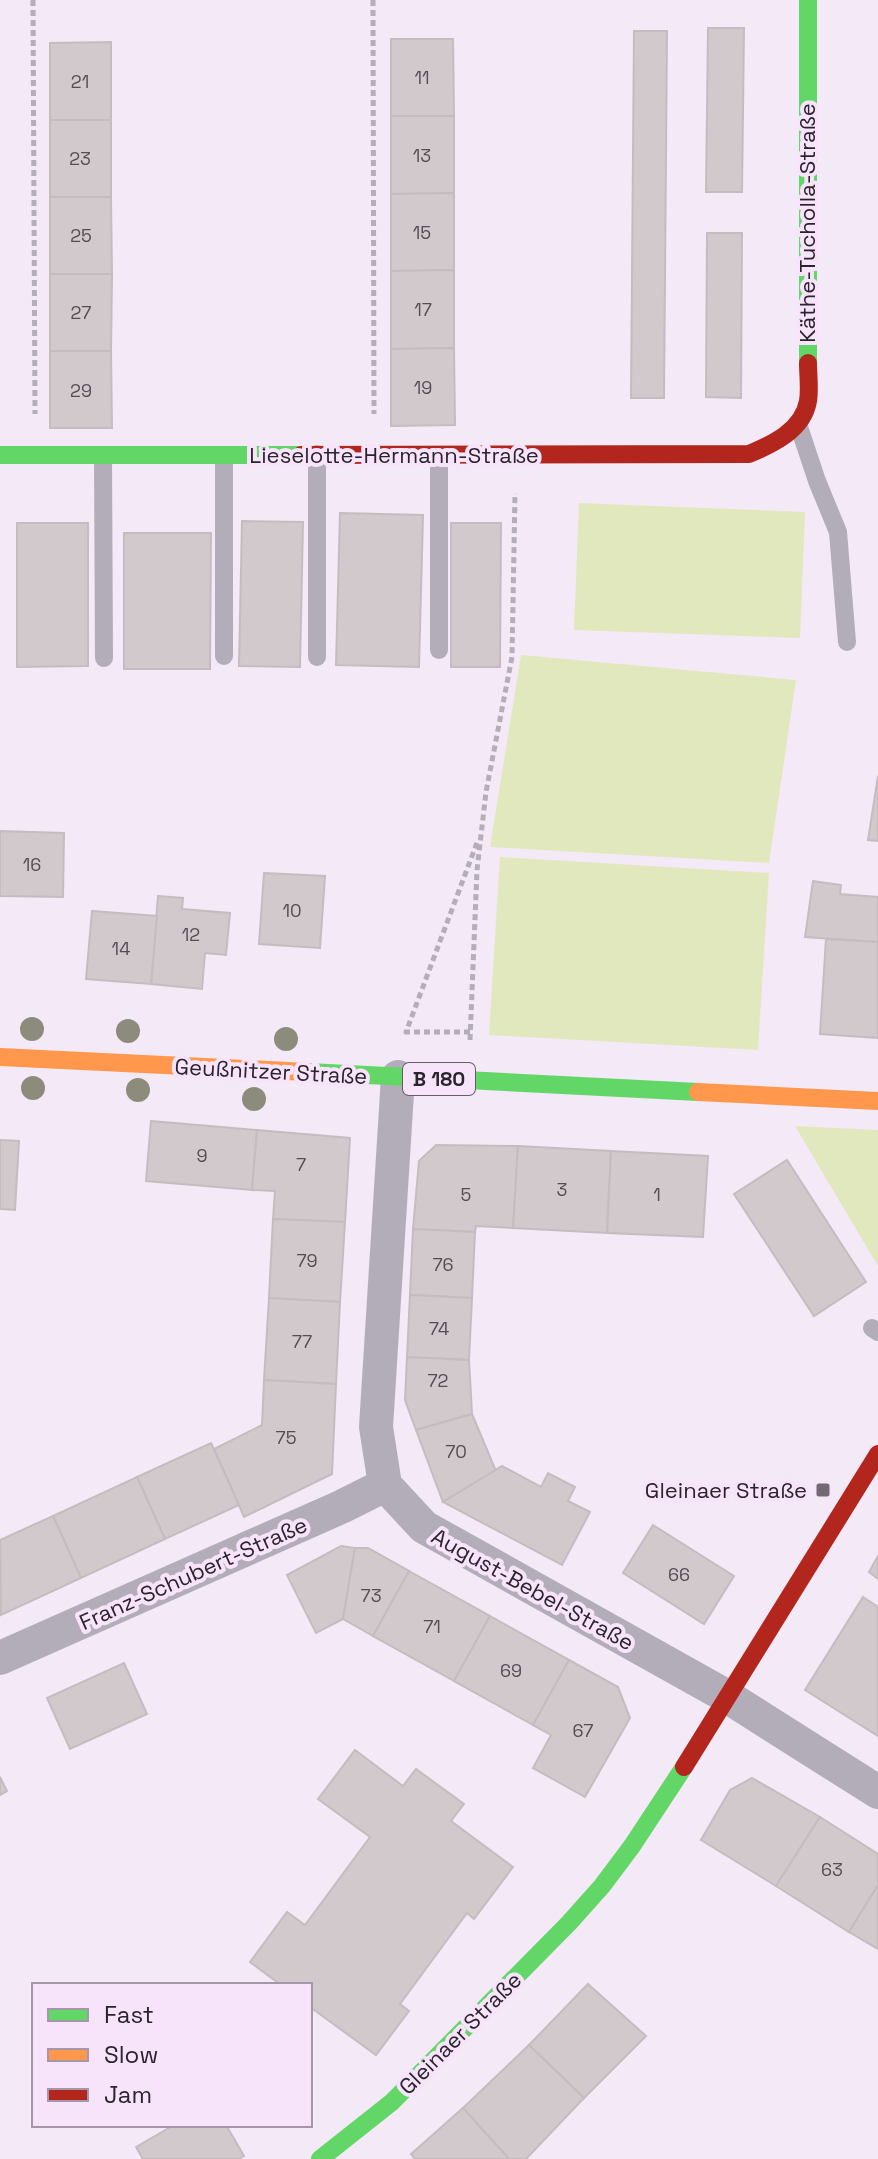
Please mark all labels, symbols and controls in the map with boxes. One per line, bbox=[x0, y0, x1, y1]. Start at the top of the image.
house number: 11 bbox=[414, 66, 430, 89]
house number: 21 bbox=[71, 70, 89, 93]
street label: Käthe-Tucholla-Straße bbox=[793, 103, 821, 343]
house number: 13 bbox=[413, 144, 431, 167]
house number: 23 bbox=[69, 147, 91, 170]
house number: 15 bbox=[413, 221, 431, 244]
house number: 25 bbox=[70, 224, 92, 247]
house number: 17 bbox=[414, 298, 432, 321]
house number: 27 bbox=[71, 301, 91, 324]
house number: 19 bbox=[414, 376, 432, 399]
house number: 29 bbox=[70, 379, 92, 402]
street label: Lieselotte-Hermann-Straße bbox=[249, 441, 539, 469]
house number: 16 bbox=[23, 853, 41, 876]
house number: 10 bbox=[282, 899, 302, 922]
house number: 12 bbox=[182, 923, 200, 946]
house number: 14 bbox=[112, 937, 130, 960]
street label: Geußnitzer Straße bbox=[174, 1052, 368, 1090]
road number: B 180 bbox=[403, 1063, 475, 1095]
house number: 9 bbox=[196, 1144, 208, 1167]
house number: 7 bbox=[296, 1153, 306, 1176]
house number: 3 bbox=[557, 1178, 567, 1201]
house number: 5 bbox=[461, 1183, 471, 1206]
house number: 1 bbox=[653, 1183, 661, 1206]
house number: 79 bbox=[296, 1249, 318, 1272]
house number: 76 bbox=[432, 1253, 454, 1276]
house number: 74 bbox=[429, 1317, 449, 1340]
house number: 77 bbox=[292, 1330, 312, 1353]
house number: 72 bbox=[428, 1369, 448, 1392]
house number: 75 bbox=[276, 1426, 296, 1449]
house number: 70 bbox=[445, 1440, 467, 1463]
place label: Gleinaer Straße bbox=[645, 1476, 807, 1504]
marker: Gleinaer Straße bbox=[814, 1481, 832, 1499]
street label: Franz-Schubert-Straße bbox=[75, 1510, 311, 1636]
street label: August-Bebel-Straße bbox=[427, 1522, 639, 1656]
house number: 66 bbox=[668, 1563, 690, 1586]
house number: 73 bbox=[360, 1584, 382, 1607]
house number: 71 bbox=[423, 1615, 441, 1638]
house number: 69 bbox=[500, 1659, 522, 1682]
house number: 67 bbox=[573, 1719, 593, 1742]
house number: 63 bbox=[821, 1858, 843, 1881]
street label: Gleinaer Straße bbox=[393, 1966, 527, 2100]
legend bbox=[32, 1983, 312, 2127]
text: Fast bbox=[104, 1999, 154, 2030]
text: Slow bbox=[104, 2039, 158, 2070]
text: Jam bbox=[104, 2079, 152, 2110]

